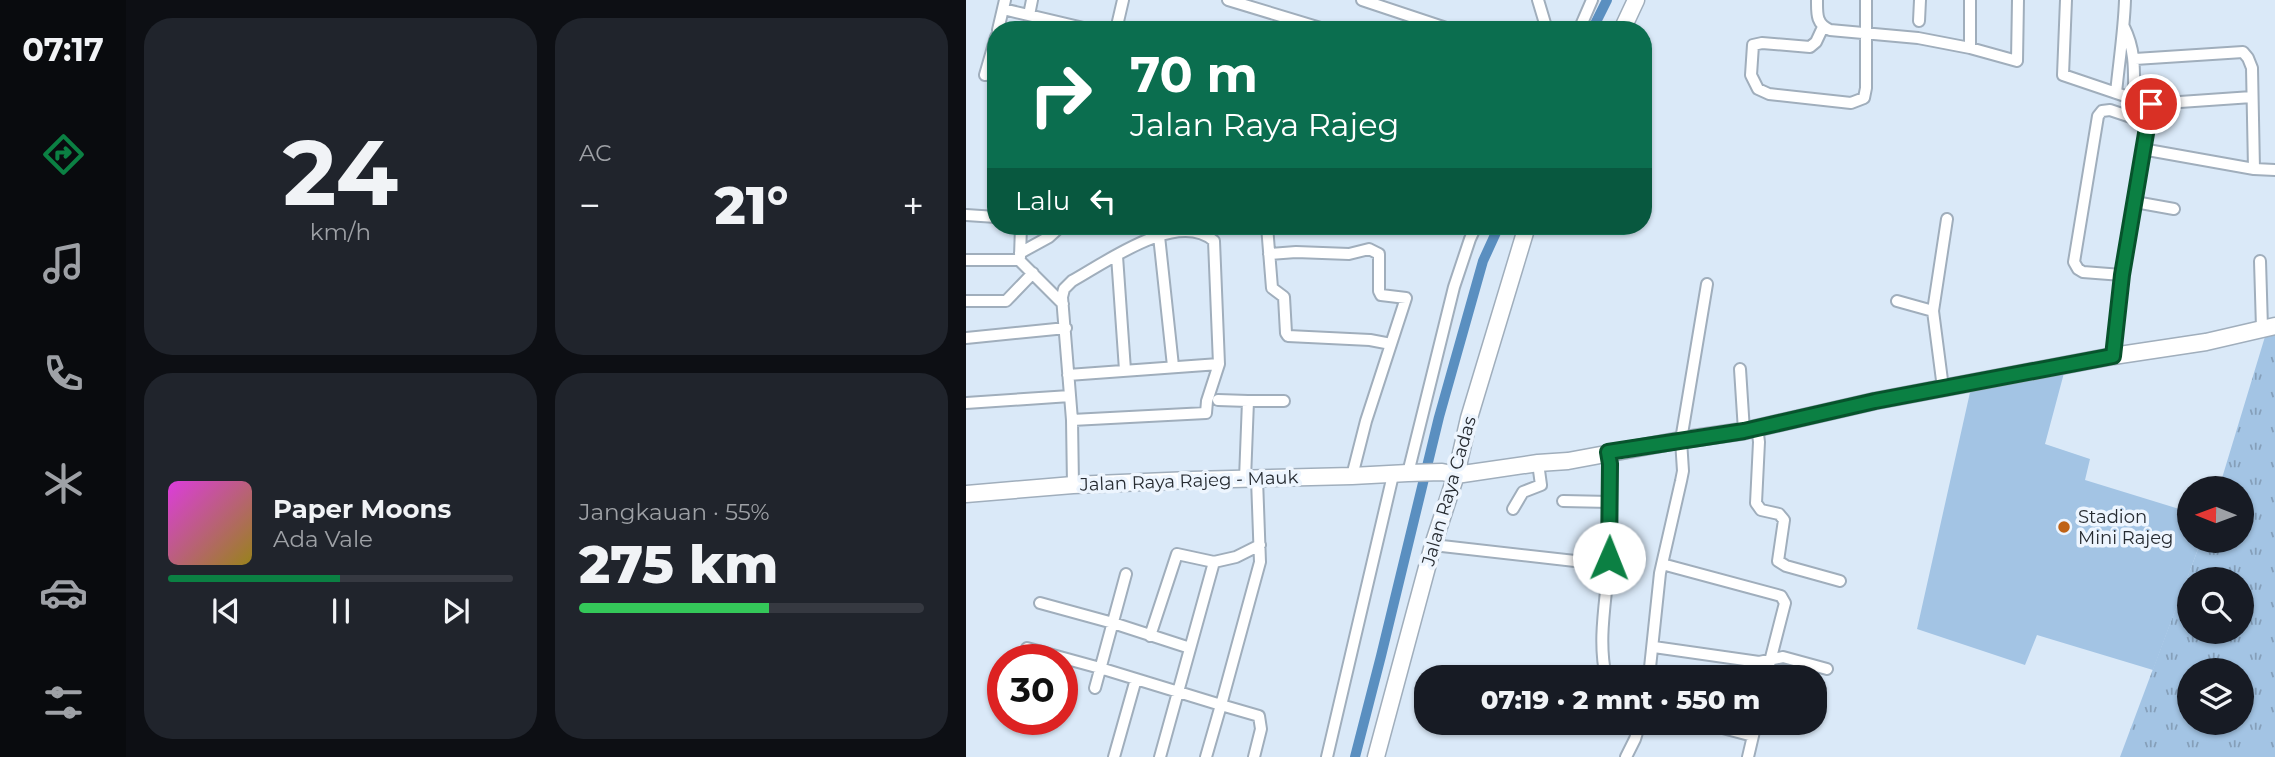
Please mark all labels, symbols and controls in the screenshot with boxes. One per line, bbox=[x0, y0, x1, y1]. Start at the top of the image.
text: 07:17 bbox=[22, 30, 104, 69]
text: 70 m bbox=[1130, 45, 1258, 104]
icon: right bbox=[1015, 49, 1106, 140]
pin bbox=[2121, 74, 2181, 134]
icon: arrive bbox=[2132, 85, 2170, 123]
text: Jalan Raya Rajeg bbox=[1130, 105, 1400, 144]
text: 24 bbox=[283, 117, 398, 228]
icon: directions bbox=[39, 130, 88, 179]
text: AC bbox=[579, 139, 612, 167]
text: 21° bbox=[715, 174, 788, 237]
text: − bbox=[579, 182, 601, 229]
text: + bbox=[902, 182, 924, 229]
icon: left bbox=[1084, 182, 1122, 220]
text: Lalu bbox=[1015, 185, 1070, 217]
text: km/h bbox=[310, 218, 371, 246]
icon: music bbox=[39, 239, 88, 288]
icon: phone bbox=[39, 349, 88, 398]
street label: Jalan Raya Cadas bbox=[1417, 413, 1481, 569]
icon: climate bbox=[39, 459, 88, 508]
street label: Jalan Raya Rajeg - Mauk bbox=[1078, 466, 1299, 496]
north arrow bbox=[2177, 476, 2254, 553]
map controls bbox=[2177, 476, 2254, 735]
text: Paper Moons bbox=[273, 493, 451, 525]
text: Jangkauan · 55% bbox=[579, 498, 770, 526]
place label: Stadion Mini Rajeg bbox=[2078, 506, 2173, 549]
marker: Stadion Mini Rajeg bbox=[2056, 519, 2072, 535]
position arrow bbox=[1572, 521, 1646, 595]
text: Ada Vale bbox=[273, 525, 373, 553]
text: 275 km bbox=[579, 533, 778, 596]
button: search bbox=[2177, 567, 2254, 644]
icon: car bbox=[39, 568, 88, 617]
icon: previous bbox=[207, 592, 245, 630]
icon: pause bbox=[322, 592, 360, 630]
icon: next bbox=[437, 592, 475, 630]
speed limit sign: 30 bbox=[987, 644, 1078, 735]
button: layers bbox=[2177, 658, 2254, 735]
icon: filters bbox=[39, 678, 88, 727]
text: 07:19 · 2 mnt · 550 m bbox=[1481, 684, 1760, 716]

